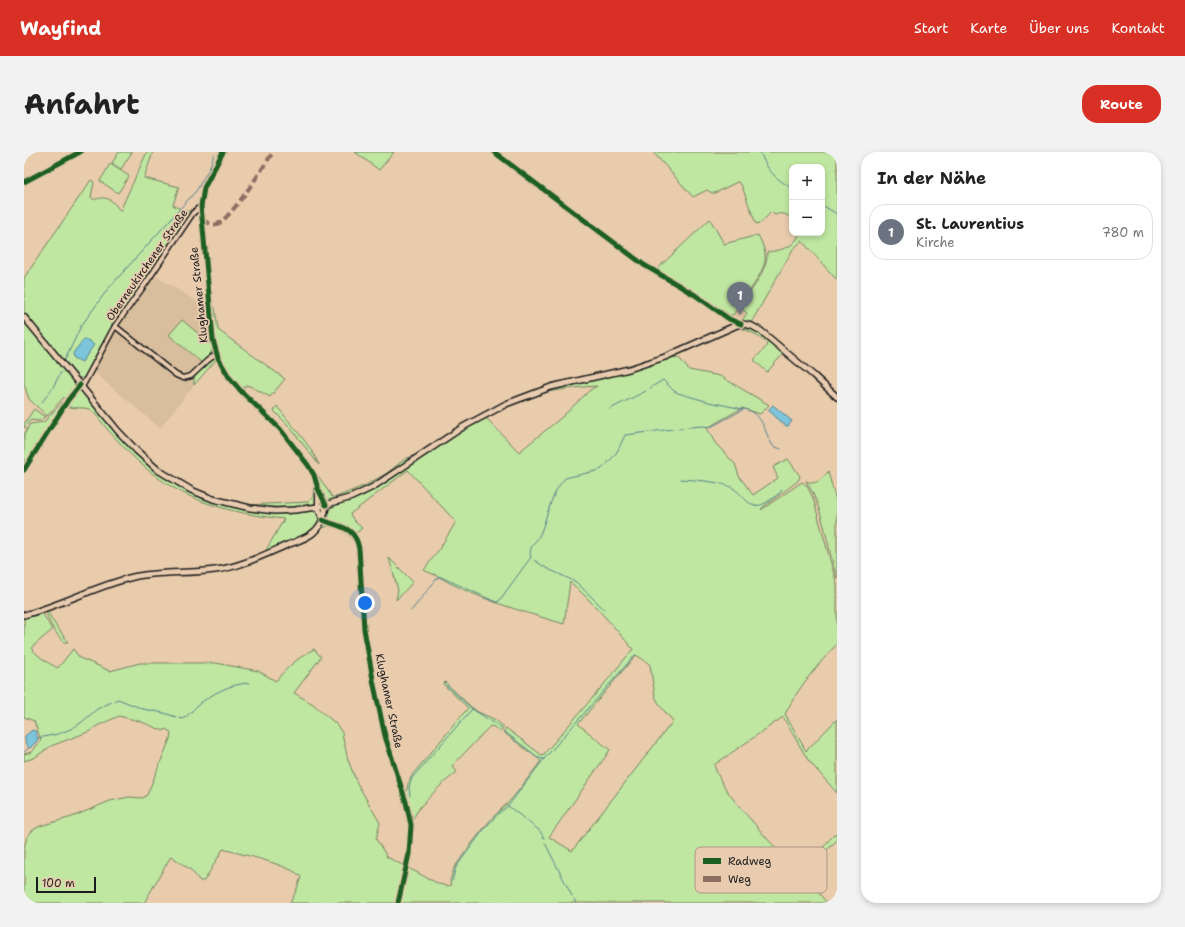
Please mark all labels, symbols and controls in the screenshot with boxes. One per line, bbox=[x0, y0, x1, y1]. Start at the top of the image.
text: Wayfind bbox=[20, 16, 101, 41]
text: Start bbox=[914, 19, 948, 37]
text: Karte bbox=[970, 19, 1007, 37]
text: Über uns bbox=[1029, 19, 1089, 37]
text: Kontakt bbox=[1111, 19, 1165, 37]
text: Anfahrt bbox=[24, 85, 140, 123]
button: Route bbox=[1082, 85, 1161, 123]
map controls bbox=[789, 164, 825, 236]
button: + bbox=[789, 164, 825, 200]
text: In der Nähe bbox=[877, 167, 986, 189]
button: − bbox=[789, 200, 825, 236]
street label: Oberneukirchener Straße bbox=[103, 206, 191, 324]
text: St. Laurentius bbox=[916, 214, 1024, 234]
text: 1 bbox=[888, 224, 894, 241]
text: 780 m bbox=[1102, 224, 1144, 241]
text: Kirche bbox=[916, 234, 955, 251]
street label: Klughamer Straße bbox=[186, 246, 212, 344]
pin: 1 bbox=[727, 282, 753, 315]
your location bbox=[355, 593, 375, 613]
street label: Klughamer Straße bbox=[372, 652, 406, 750]
legend bbox=[695, 847, 827, 893]
text: Radweg bbox=[728, 854, 771, 869]
text: Weg bbox=[728, 872, 751, 887]
scale bar bbox=[36, 875, 96, 894]
text: 100 m bbox=[42, 876, 75, 891]

